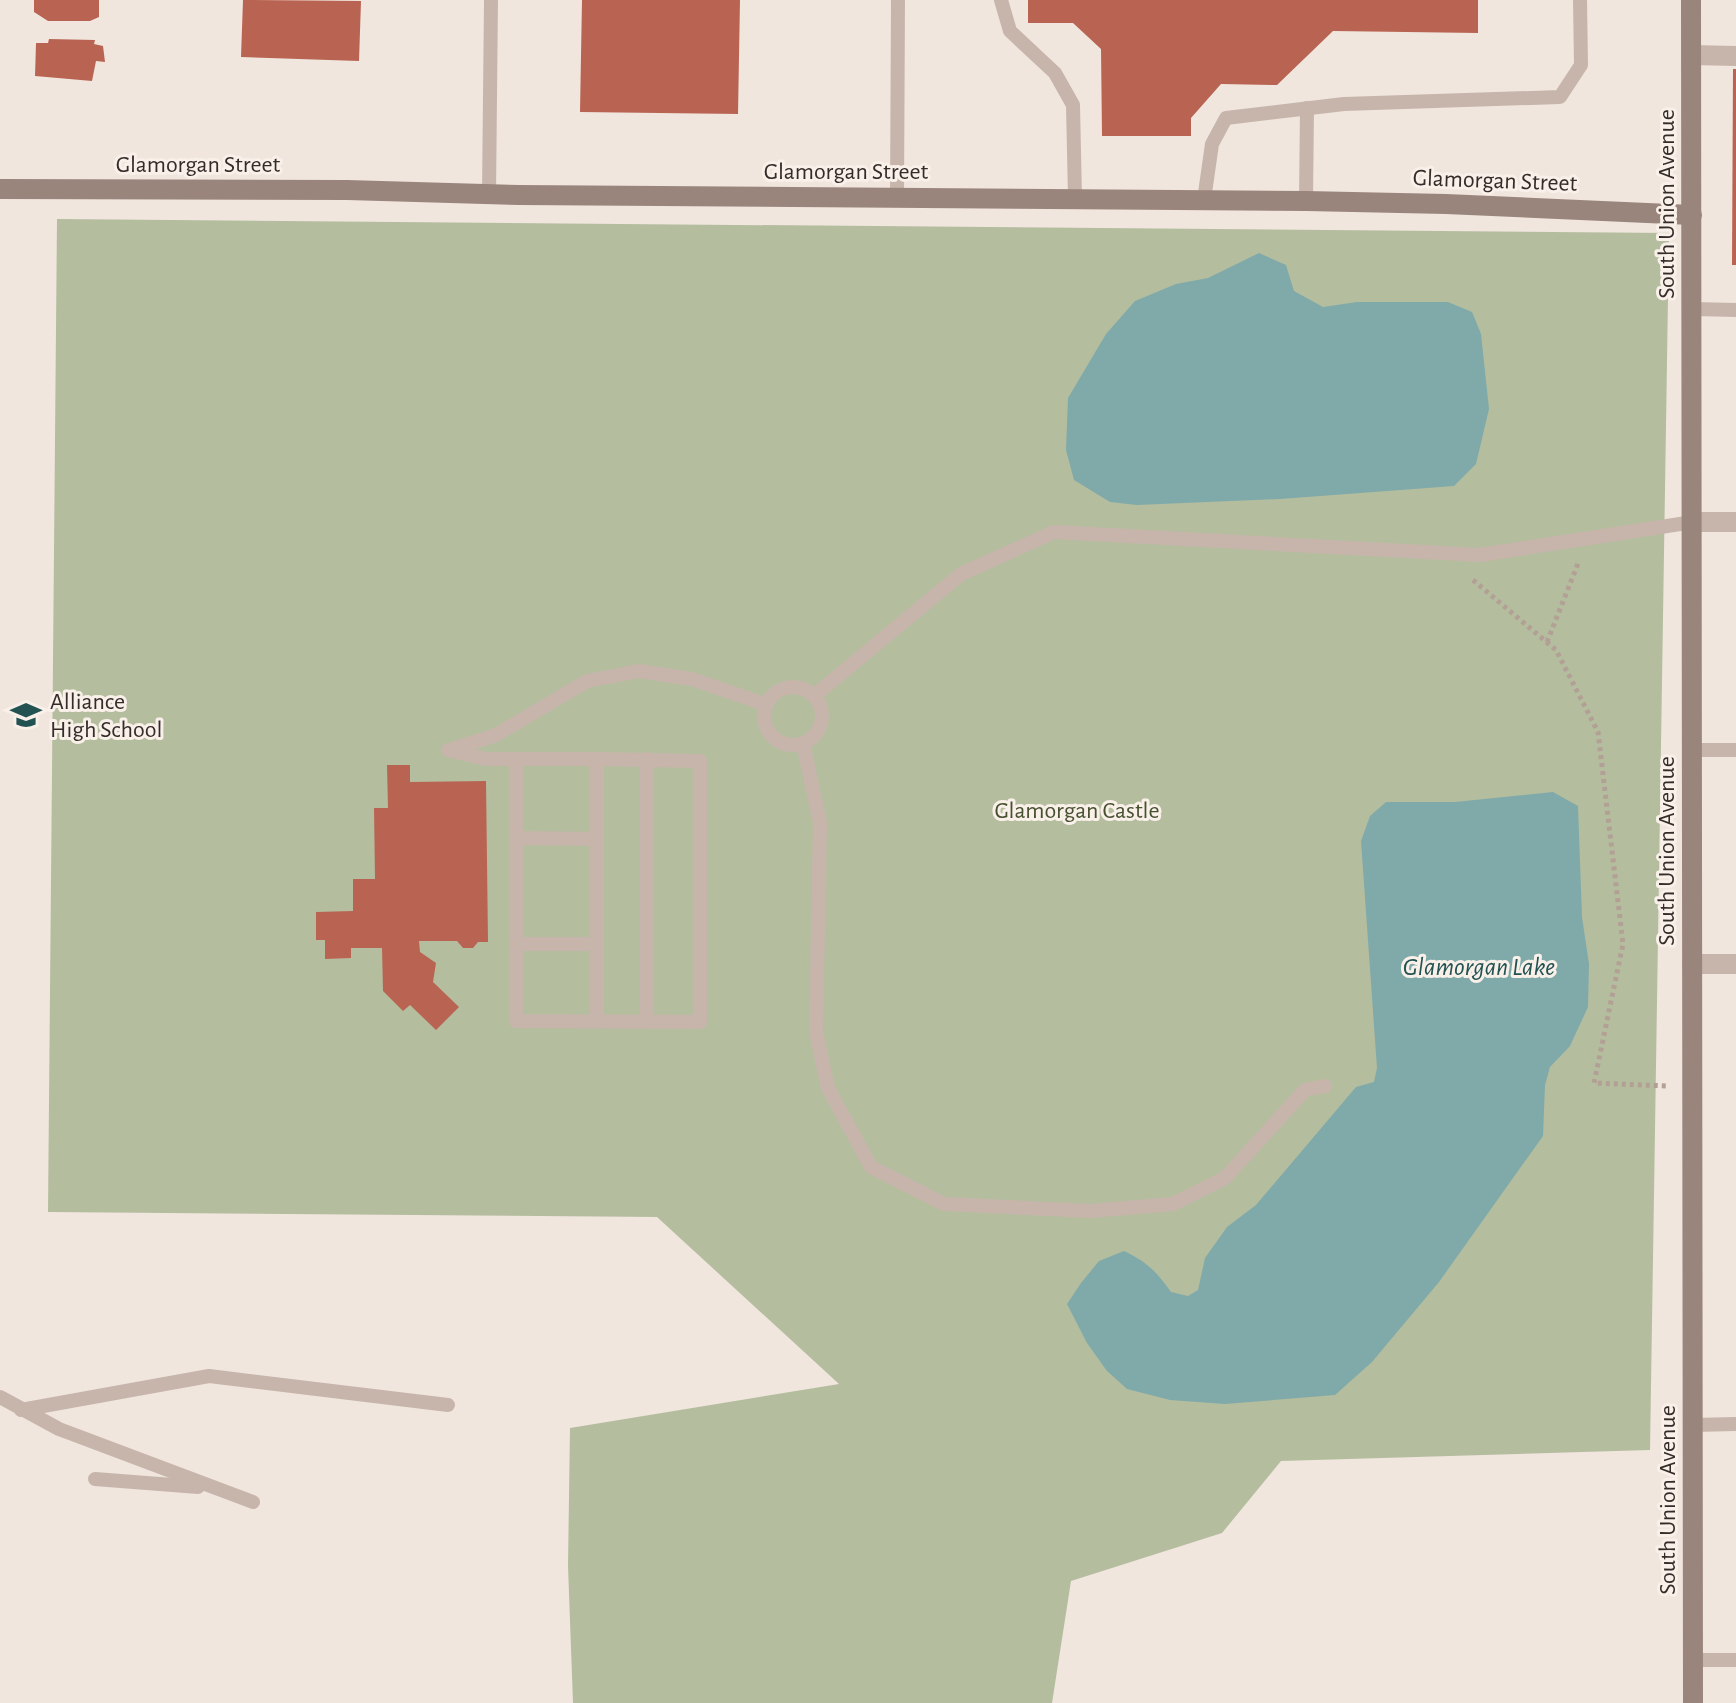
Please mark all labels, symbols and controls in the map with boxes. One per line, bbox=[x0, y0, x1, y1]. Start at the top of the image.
street label: South Union Avenue bbox=[1655, 109, 1679, 299]
street label: Glamorgan Street bbox=[116, 153, 281, 177]
street label: Glamorgan Street bbox=[764, 160, 929, 184]
street label: Glamorgan Street bbox=[1412, 166, 1578, 196]
place label: Alliance High School bbox=[50, 690, 162, 742]
school or university icon: Alliance High School bbox=[9, 698, 43, 732]
street label: South Union Avenue bbox=[1655, 756, 1679, 946]
park label: Glamorgan Castle bbox=[994, 799, 1160, 823]
water label: Glamorgan Lake bbox=[1403, 954, 1555, 980]
street label: South Union Avenue bbox=[1656, 1405, 1680, 1595]

